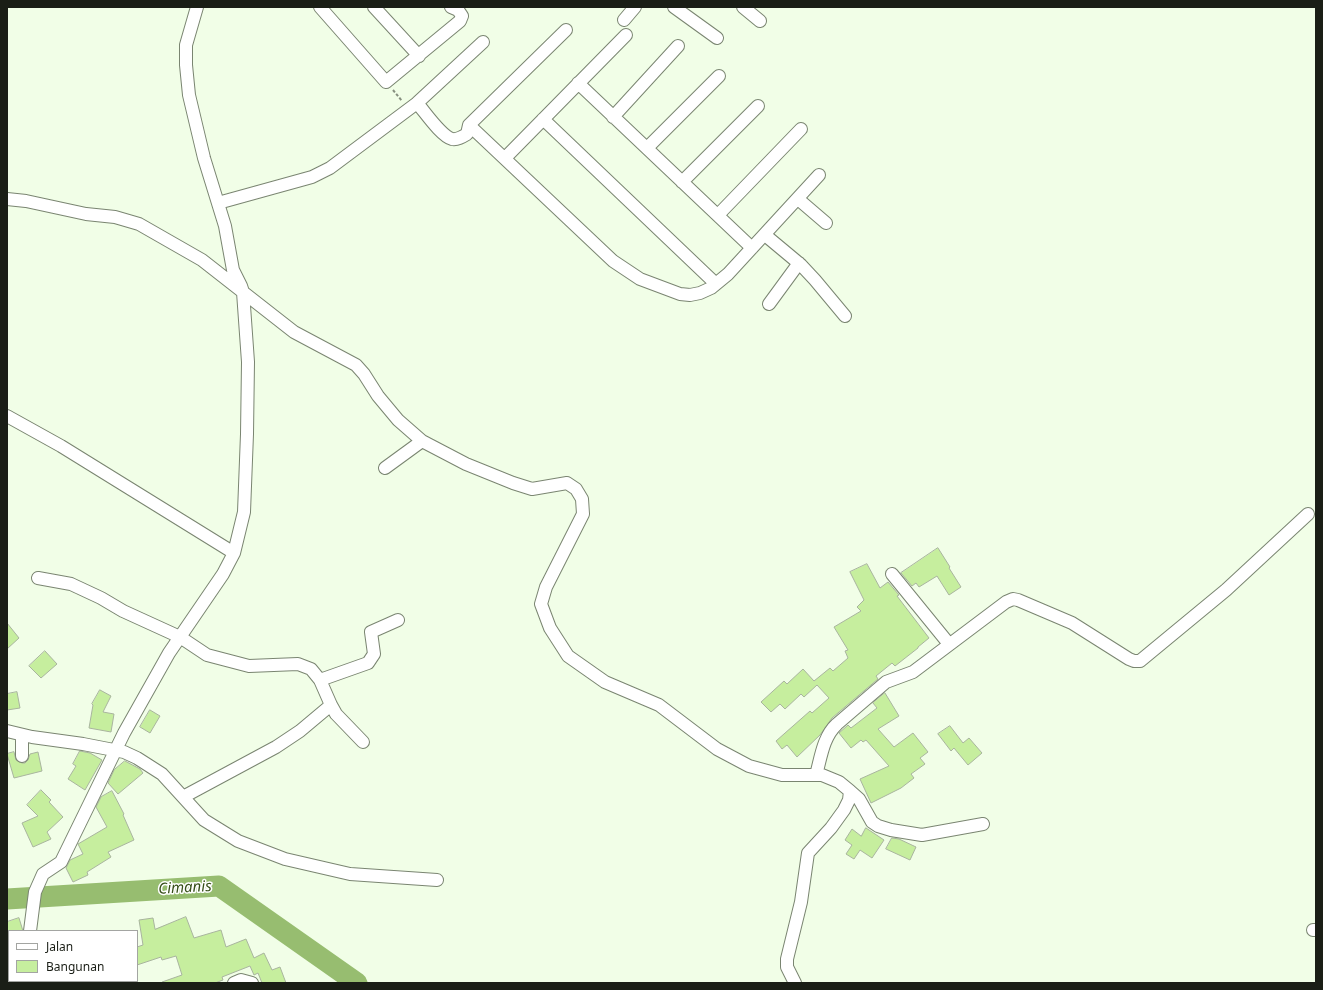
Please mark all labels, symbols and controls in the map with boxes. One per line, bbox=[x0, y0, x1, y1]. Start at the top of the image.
water label: Cimanis bbox=[158, 878, 212, 898]
legend bbox=[8, 930, 138, 982]
text: Jalan bbox=[46, 938, 73, 955]
text: Bangunan bbox=[46, 958, 104, 975]

